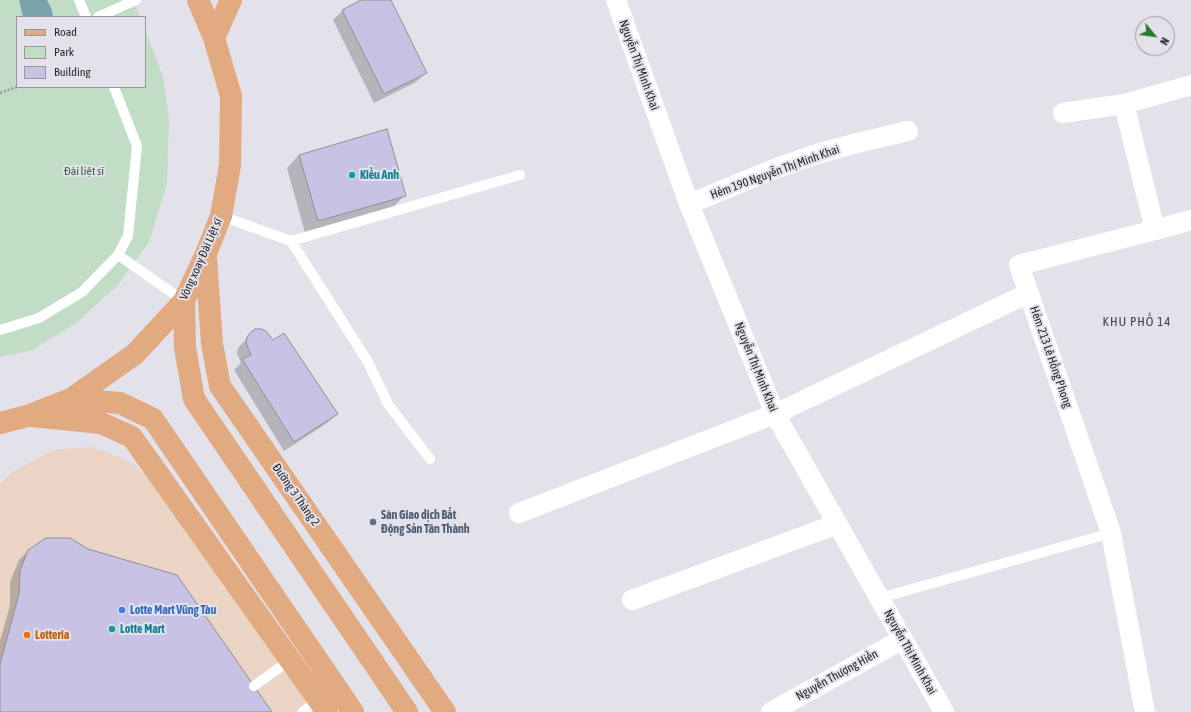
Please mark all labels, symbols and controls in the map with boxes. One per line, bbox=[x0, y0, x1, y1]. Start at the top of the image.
legend bbox=[16, 16, 146, 88]
north arrow bbox=[1135, 16, 1175, 56]
street label: Nguyễn Thị Minh Khai bbox=[616, 18, 662, 112]
text: Road bbox=[54, 25, 77, 39]
text: N bbox=[1158, 36, 1171, 47]
text: Park bbox=[54, 45, 74, 59]
text: Building bbox=[54, 65, 91, 79]
street label: Hẻm 190 Nguyễn Thị Minh Khai bbox=[708, 142, 842, 202]
park label: Đài liệt sĩ bbox=[64, 164, 104, 178]
place label: Kiều Anh bbox=[360, 168, 399, 182]
marker: Kiều Anh bbox=[347, 170, 357, 180]
street label: Vòng xoay Đài Liệt sĩ bbox=[177, 216, 225, 302]
street label: Hẻm 213 Lê Hồng Phong bbox=[1027, 304, 1075, 410]
district label: KHU PHỐ 14 bbox=[1103, 314, 1171, 330]
street label: Nguyễn Thị Minh Khai bbox=[732, 320, 780, 414]
street label: Đường 3 Tháng 2 bbox=[269, 461, 323, 529]
place label: Sàn Giao dịch Bất Động Sản Tân Thành bbox=[381, 508, 470, 536]
marker: Sàn Giao dịch Bất Động Sản Tân Thành bbox=[368, 517, 378, 527]
place label: Lotte Mart Vũng Tàu bbox=[130, 603, 216, 617]
marker: Lotte Mart Vũng Tàu bbox=[117, 605, 127, 615]
street label: Nguyễn Thị Minh Khai bbox=[881, 607, 939, 697]
place label: Lotte Mart bbox=[120, 622, 165, 636]
marker: Lotte Mart bbox=[107, 624, 117, 634]
place label: Lotteria bbox=[35, 628, 69, 642]
marker: Lotteria bbox=[22, 630, 32, 640]
street label: Nguyễn Thượng Hiền bbox=[793, 646, 881, 704]

